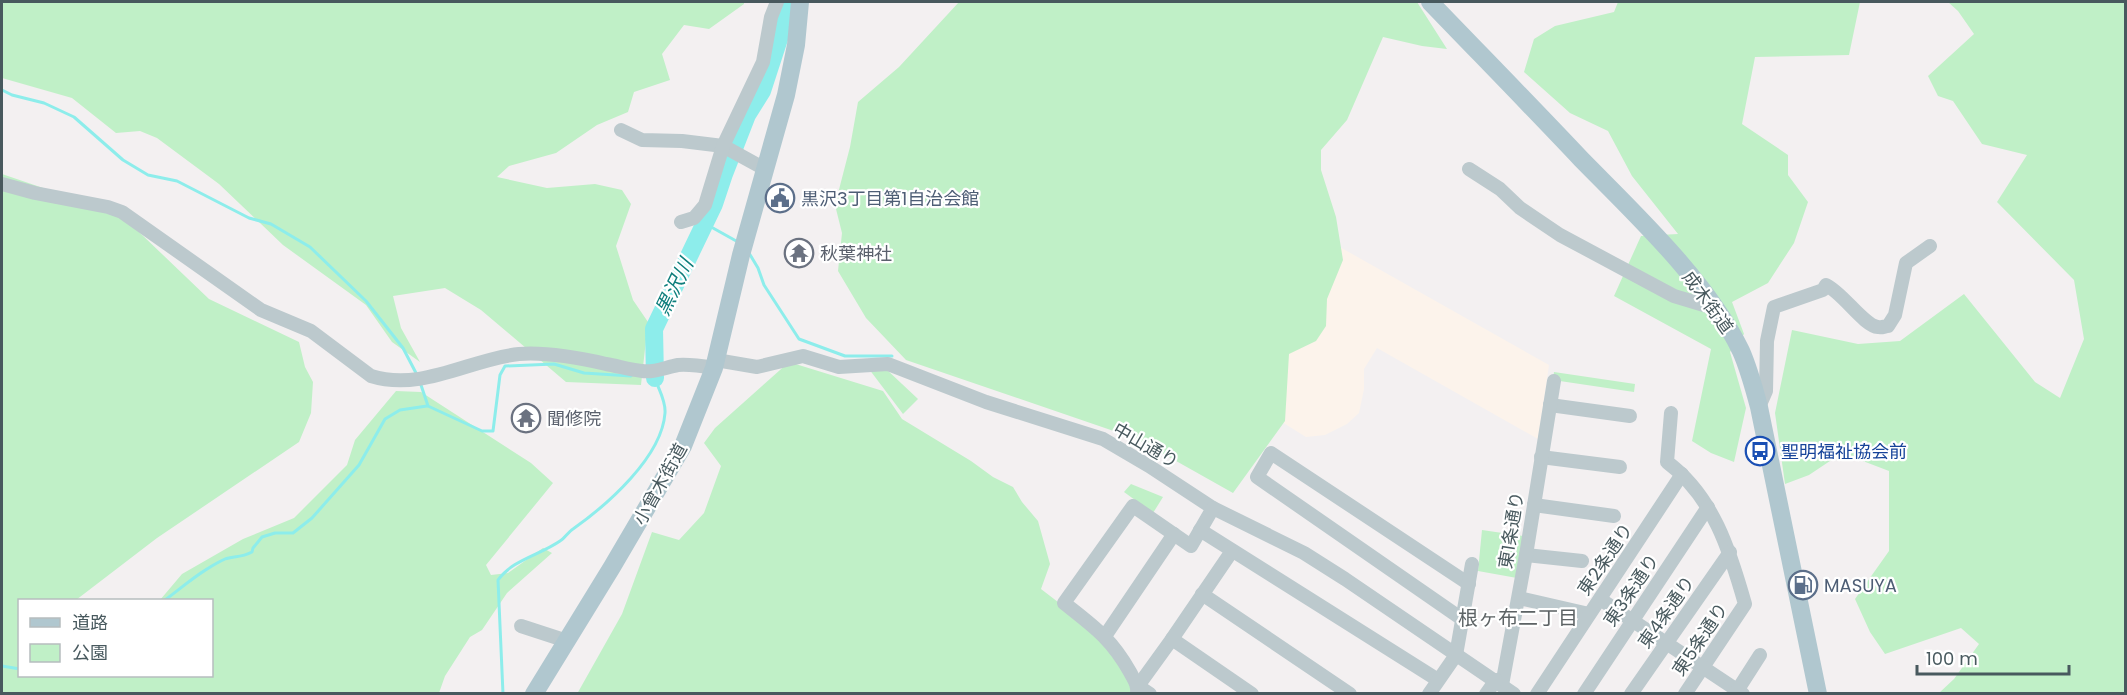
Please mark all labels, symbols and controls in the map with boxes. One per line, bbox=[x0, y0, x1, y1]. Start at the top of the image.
public building icon: 黒沢3丁目第1自治会館 bbox=[764, 182, 796, 214]
place label: 黒沢3丁目第1自治会館 bbox=[801, 186, 979, 211]
temple icon: 秋葉神社 bbox=[783, 237, 815, 269]
place label: 秋葉神社 bbox=[820, 241, 892, 266]
water label: 黒沢川 bbox=[648, 252, 701, 320]
street label: 成木街道 bbox=[1677, 266, 1739, 338]
temple icon: 聞修院 bbox=[510, 402, 542, 434]
place label: 聞修院 bbox=[547, 406, 601, 431]
street label: 中山通り bbox=[1109, 416, 1183, 474]
bus stop icon: 聖明福祉協会前 bbox=[1744, 435, 1776, 467]
street label: 小曾木街道 bbox=[627, 439, 693, 529]
place label: 聖明福祉協会前 bbox=[1781, 439, 1907, 464]
street label: 東1条通り bbox=[1493, 490, 1529, 570]
street label: 東2条通り bbox=[1572, 518, 1638, 600]
street label: 東3条通り bbox=[1598, 549, 1664, 631]
fuel station icon: MASUYA bbox=[1787, 569, 1819, 601]
street label: 東4条通り bbox=[1632, 571, 1700, 653]
place label: MASUYA bbox=[1824, 573, 1897, 598]
street label: 東5条通り bbox=[1666, 597, 1734, 681]
legend bbox=[18, 599, 213, 677]
district label: 根ヶ布二丁目 bbox=[1458, 604, 1578, 632]
text: 道路 bbox=[72, 610, 108, 635]
scale bar bbox=[1917, 638, 2068, 676]
text: 公園 bbox=[72, 640, 108, 665]
text: 100 m bbox=[1926, 646, 1978, 671]

